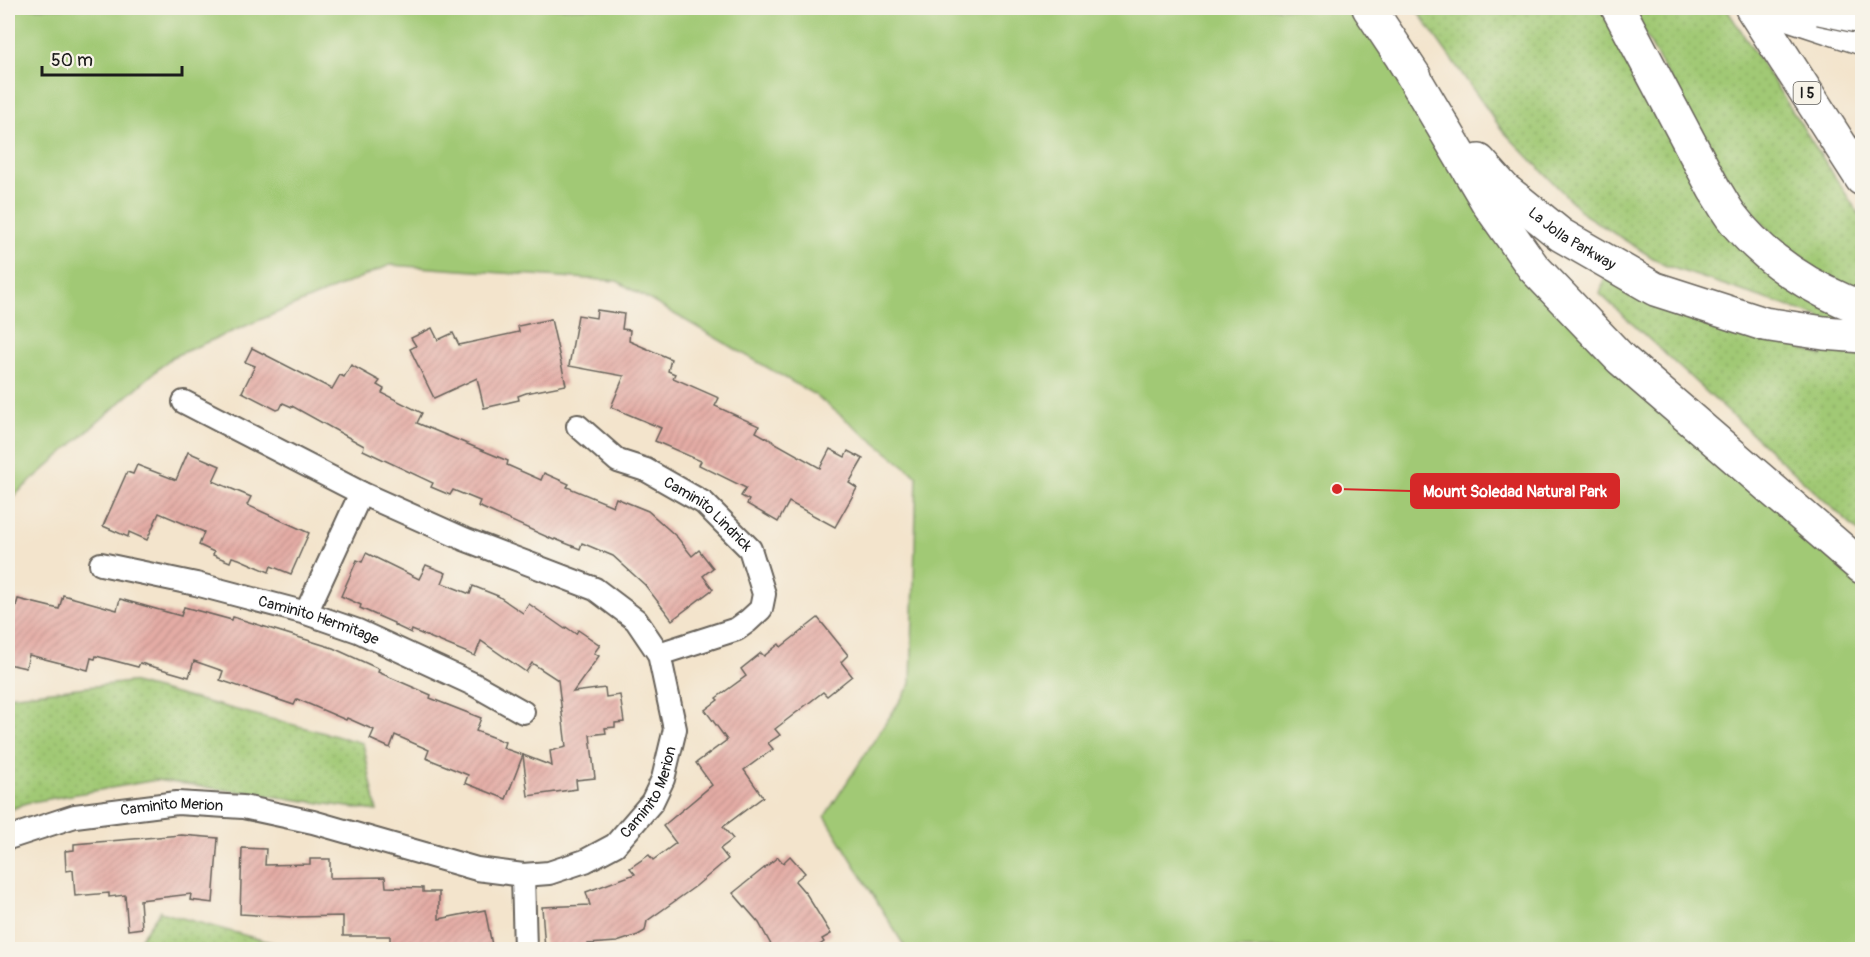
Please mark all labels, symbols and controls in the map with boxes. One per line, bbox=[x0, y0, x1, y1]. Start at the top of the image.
scale bar bbox=[42, 39, 182, 77]
text: 50 m bbox=[51, 49, 93, 72]
road number: I 5 bbox=[1794, 82, 1820, 104]
street label: La Jolla Parkway bbox=[1524, 203, 1620, 275]
street label: Caminito Lindrick bbox=[660, 473, 756, 556]
callout: Mount Soledad Natural Park bbox=[1411, 474, 1619, 508]
text: Mount Soledad Natural Park bbox=[1423, 482, 1607, 502]
street label: Caminito Hermitage bbox=[256, 592, 383, 650]
street label: Caminito Merion bbox=[616, 744, 681, 842]
street label: Caminito Merion bbox=[119, 794, 224, 820]

